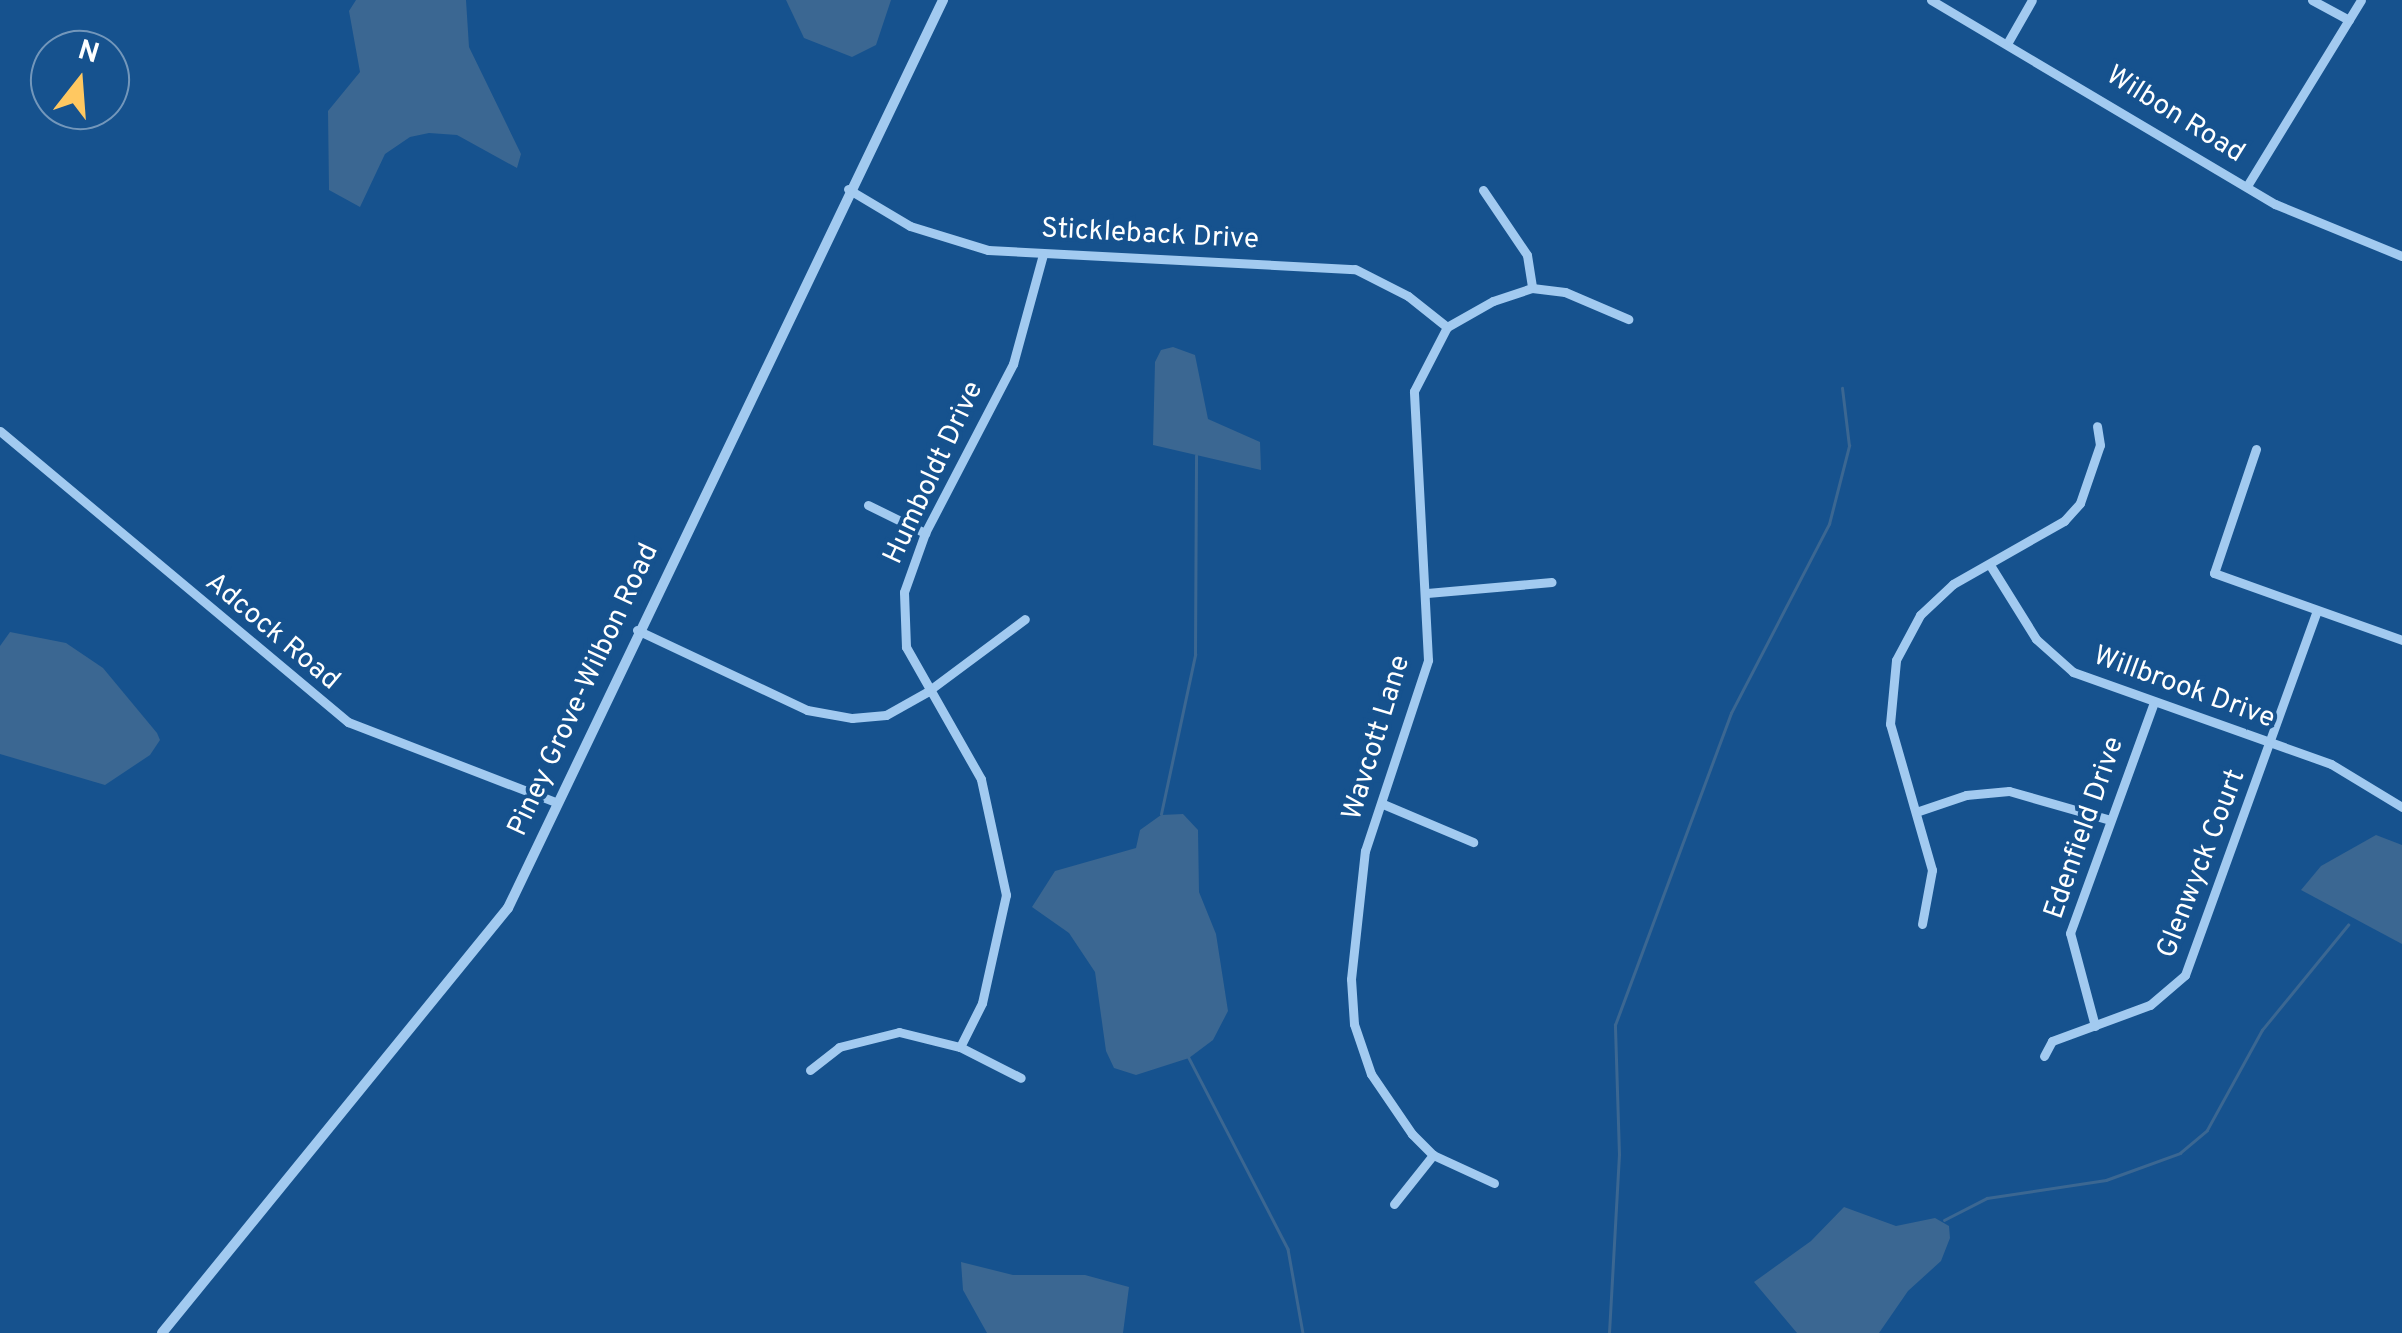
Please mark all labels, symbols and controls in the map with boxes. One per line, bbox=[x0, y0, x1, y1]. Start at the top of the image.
north arrow bbox=[30, 30, 130, 130]
text: N bbox=[73, 33, 103, 73]
street label: Wilbon Road bbox=[2100, 59, 2250, 171]
street label: Stickleback Drive bbox=[1040, 213, 1260, 257]
street label: Humboldt Drive bbox=[877, 376, 991, 570]
street label: Piney Grove-Wilbon Road bbox=[501, 538, 667, 842]
street label: Adcock Road bbox=[198, 566, 346, 698]
street label: Willbrook Drive bbox=[2089, 640, 2279, 736]
street label: Wavcott Lane bbox=[1336, 652, 1418, 824]
street label: Edenfield Drive bbox=[2038, 733, 2132, 923]
street label: Glenwyck Court bbox=[2151, 765, 2253, 963]

